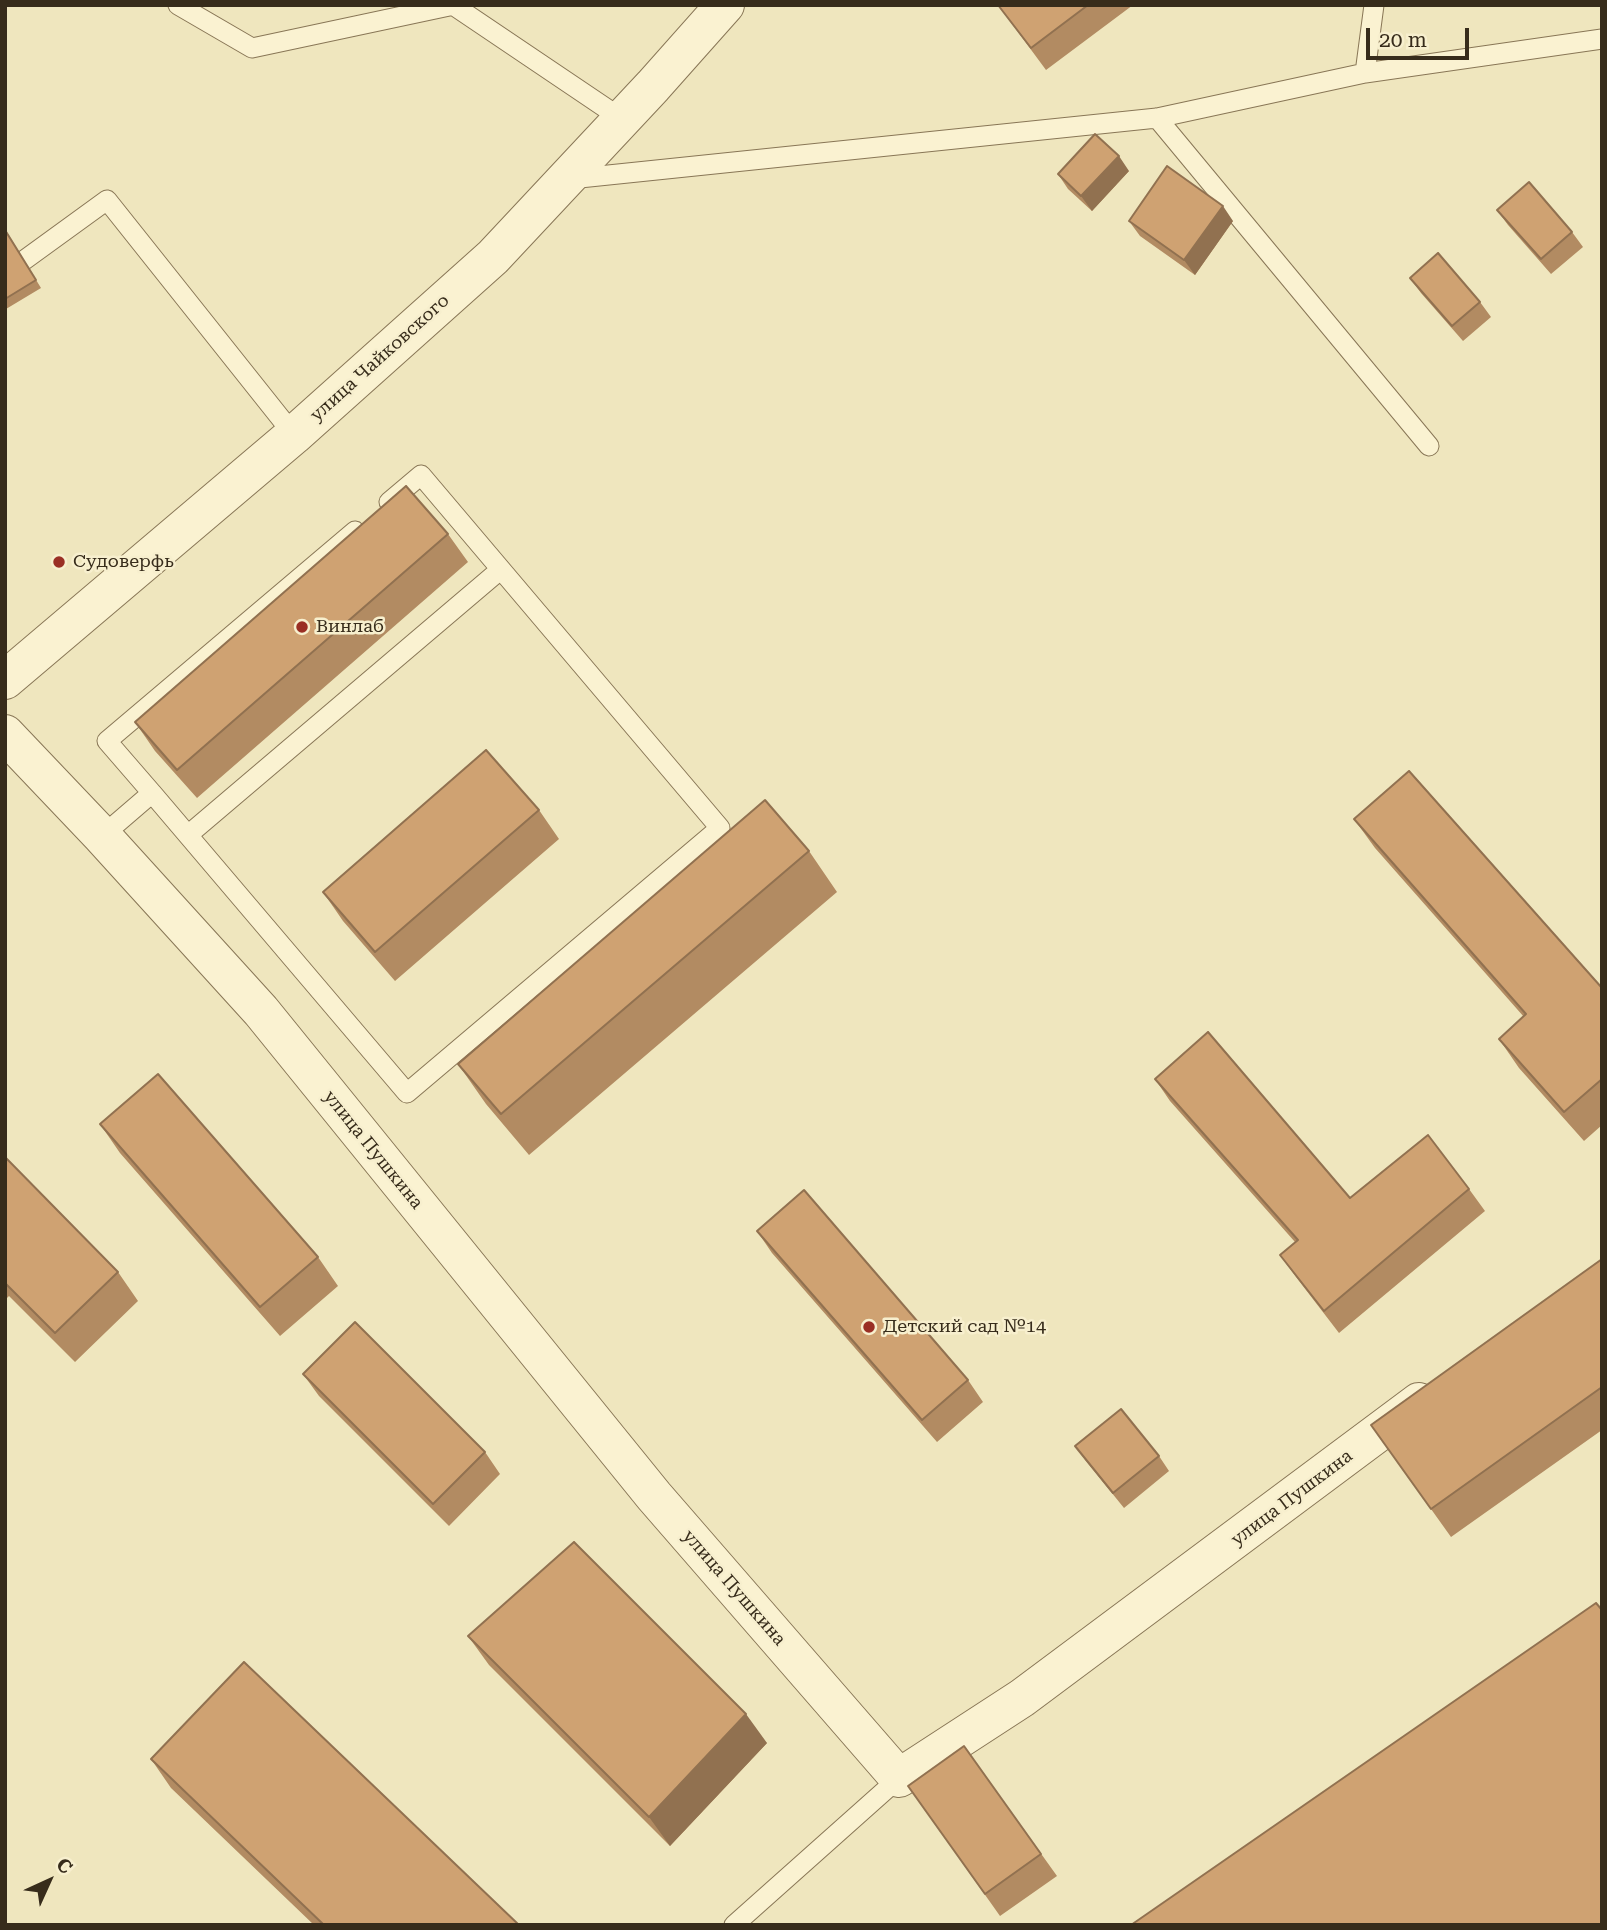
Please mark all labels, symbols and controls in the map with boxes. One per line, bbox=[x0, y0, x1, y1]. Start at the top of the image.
scale bar bbox=[1369, 14, 1472, 58]
text: 20 m bbox=[1379, 28, 1427, 52]
street label: улица Чайковского bbox=[306, 290, 454, 426]
place label: Судоверфь bbox=[73, 551, 174, 573]
marker: Судоверфь bbox=[51, 554, 67, 570]
place label: Винлаб bbox=[316, 616, 384, 638]
marker: Винлаб bbox=[294, 619, 310, 635]
street label: улица Пушкина bbox=[319, 1086, 427, 1214]
place label: Детский сад №14 bbox=[883, 1316, 1046, 1338]
marker: Детский сад №14 bbox=[861, 1319, 877, 1335]
street label: улица Пушкина bbox=[1227, 1445, 1357, 1551]
street label: улица Пушкина bbox=[678, 1526, 790, 1650]
north arrow bbox=[14, 1846, 84, 1916]
text: С bbox=[51, 1853, 77, 1879]

